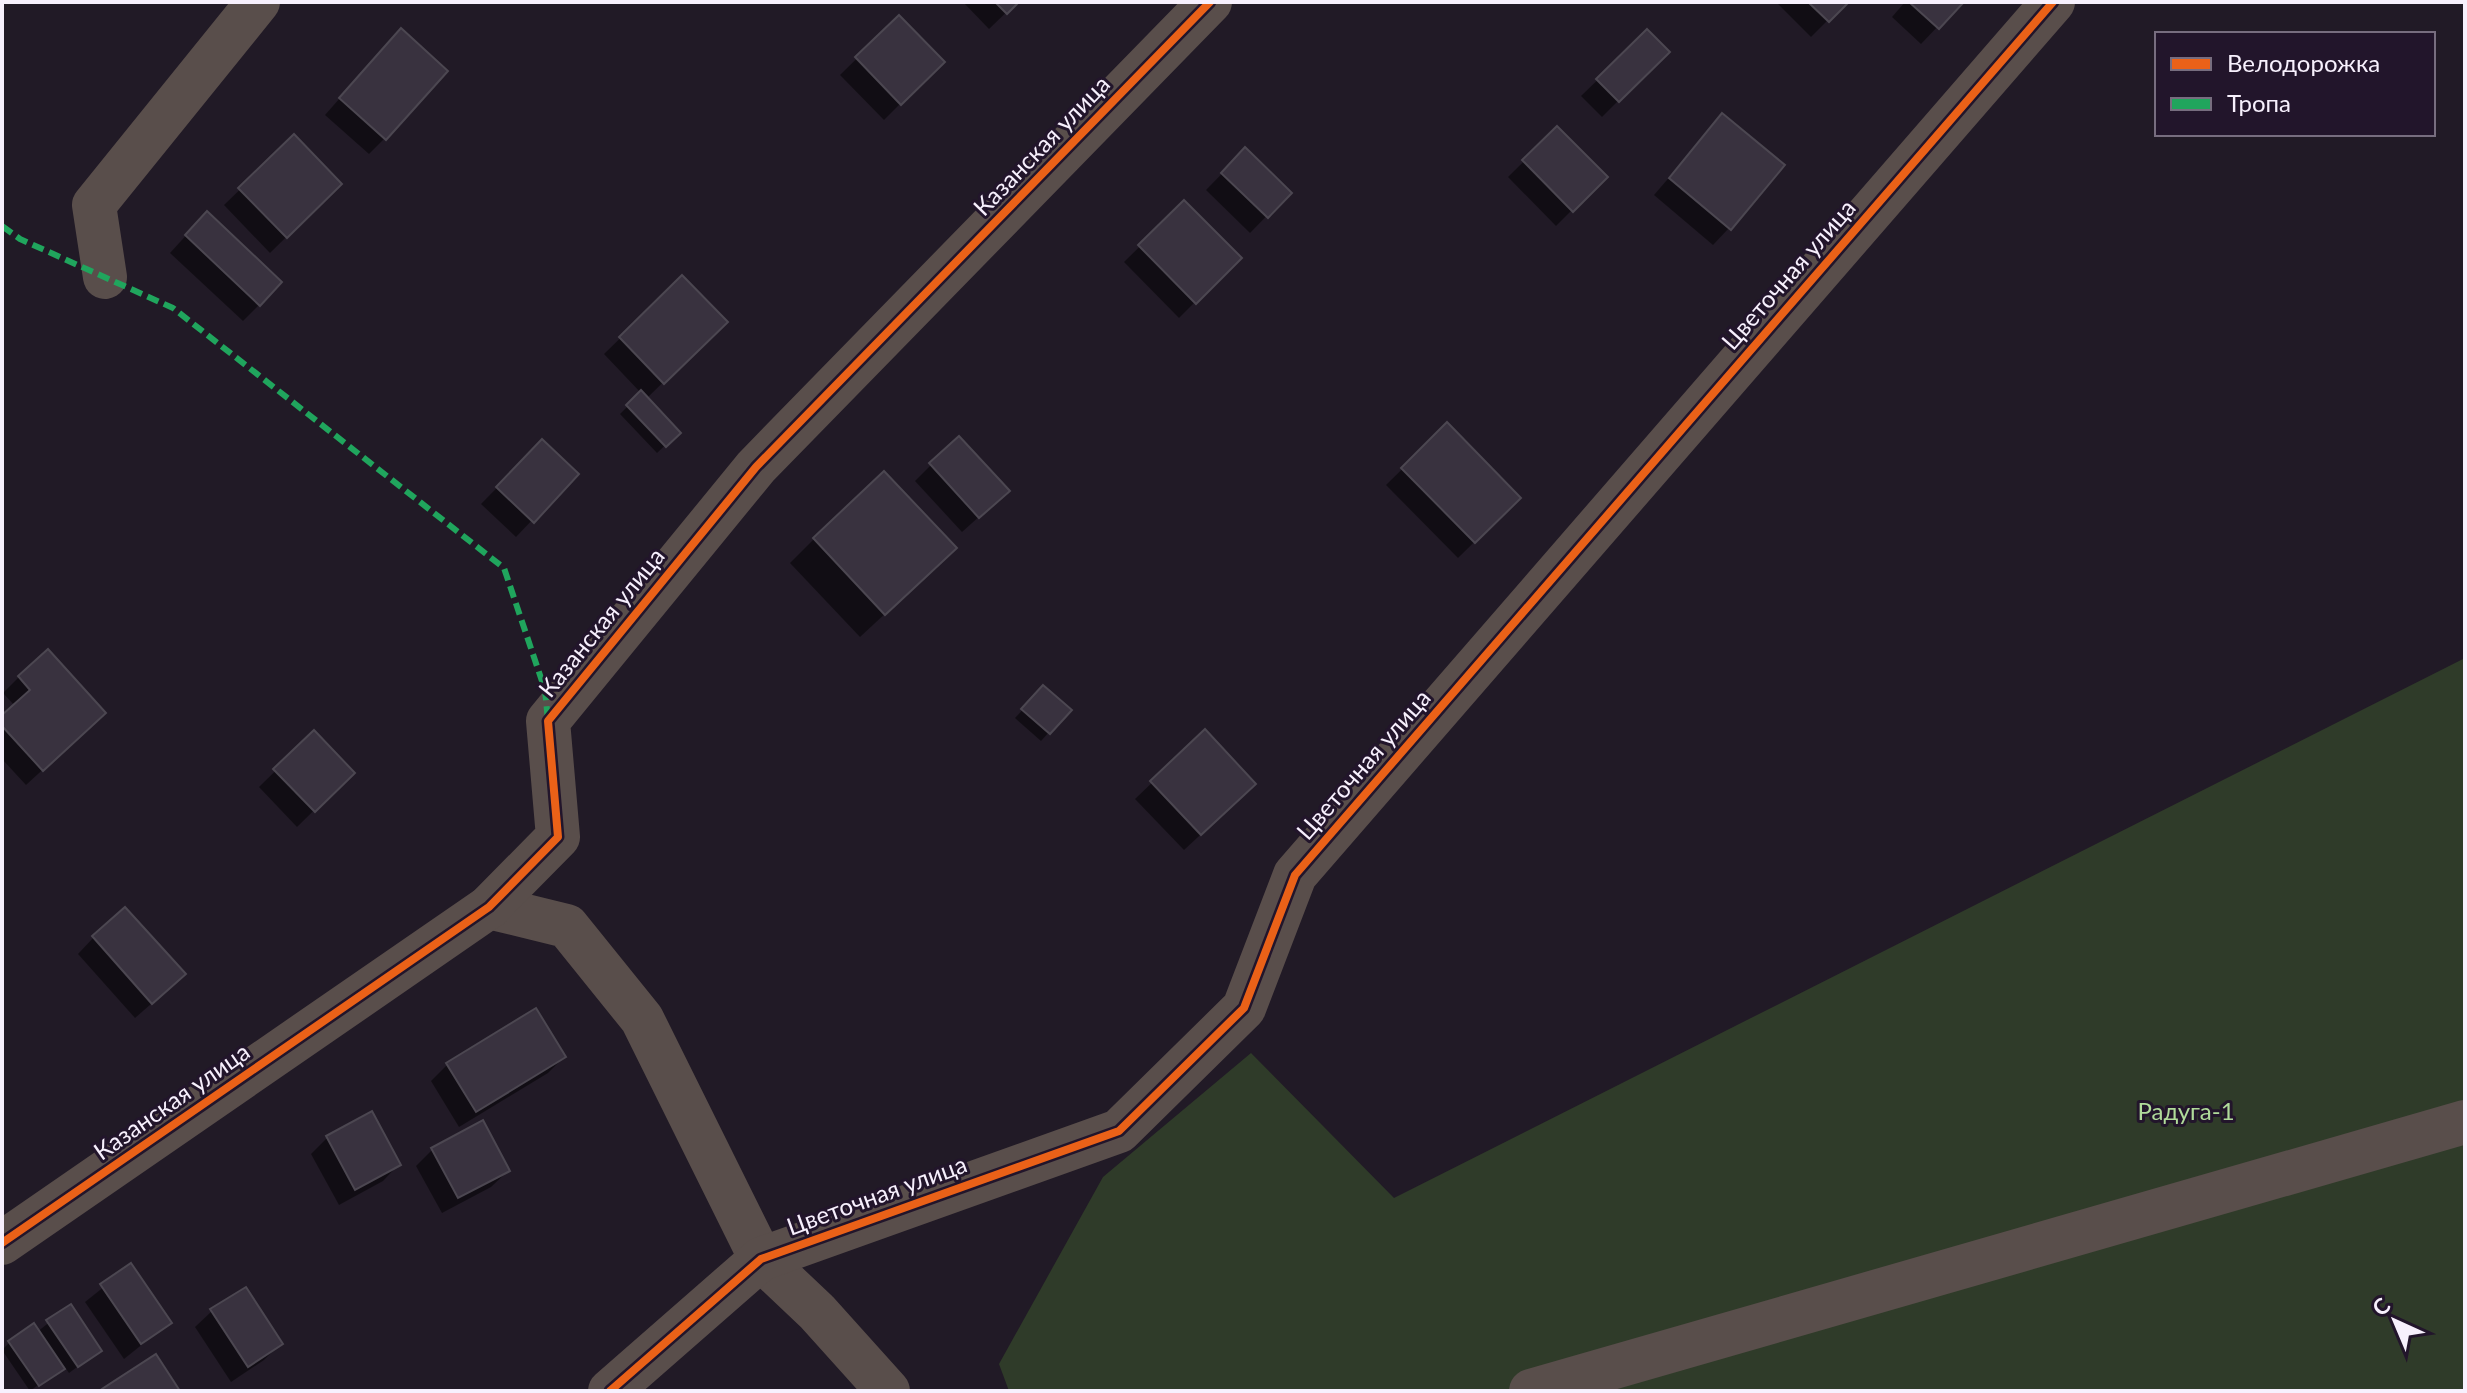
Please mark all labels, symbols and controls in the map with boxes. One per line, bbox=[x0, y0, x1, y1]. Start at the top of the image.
legend bbox=[2155, 32, 2435, 136]
text: Велодорожка bbox=[2227, 48, 2380, 77]
street label: Казанская улица bbox=[967, 69, 1115, 221]
text: Тропа bbox=[2227, 88, 2291, 117]
street label: Цветочная улица bbox=[1715, 193, 1861, 355]
street label: Казанская улица bbox=[532, 542, 670, 702]
street label: Цветочная улица bbox=[1290, 683, 1436, 845]
street label: Казанская улица bbox=[88, 1036, 255, 1165]
park label: Радуга-1 bbox=[2137, 1096, 2235, 1125]
street label: Цветочная улица bbox=[782, 1149, 970, 1241]
north arrow bbox=[2355, 1281, 2435, 1361]
text: С bbox=[2366, 1291, 2396, 1321]

